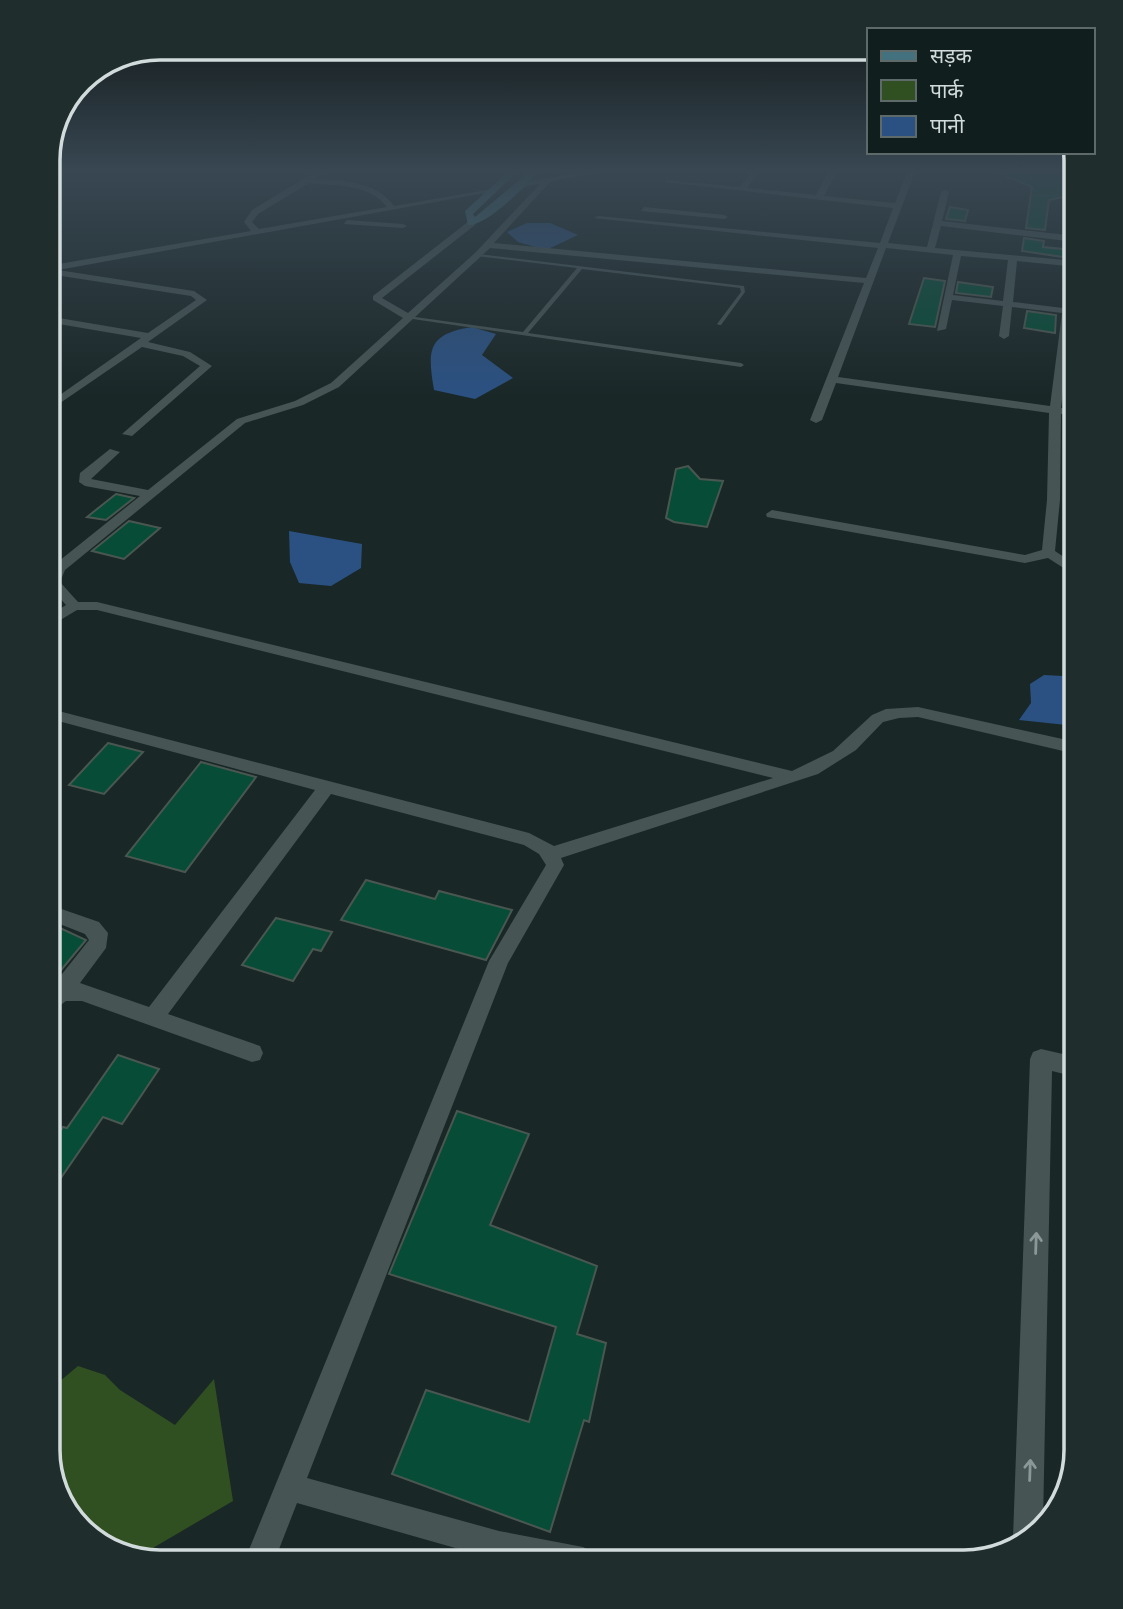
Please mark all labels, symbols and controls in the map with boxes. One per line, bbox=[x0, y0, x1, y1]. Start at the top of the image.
legend bbox=[867, 28, 1095, 154]
text: सड़क bbox=[930, 41, 972, 71]
text: पार्क bbox=[930, 76, 964, 106]
text: पानी bbox=[930, 111, 965, 141]
one-way arrow bbox=[1029, 1231, 1043, 1254]
one-way arrow bbox=[1023, 1459, 1036, 1482]

